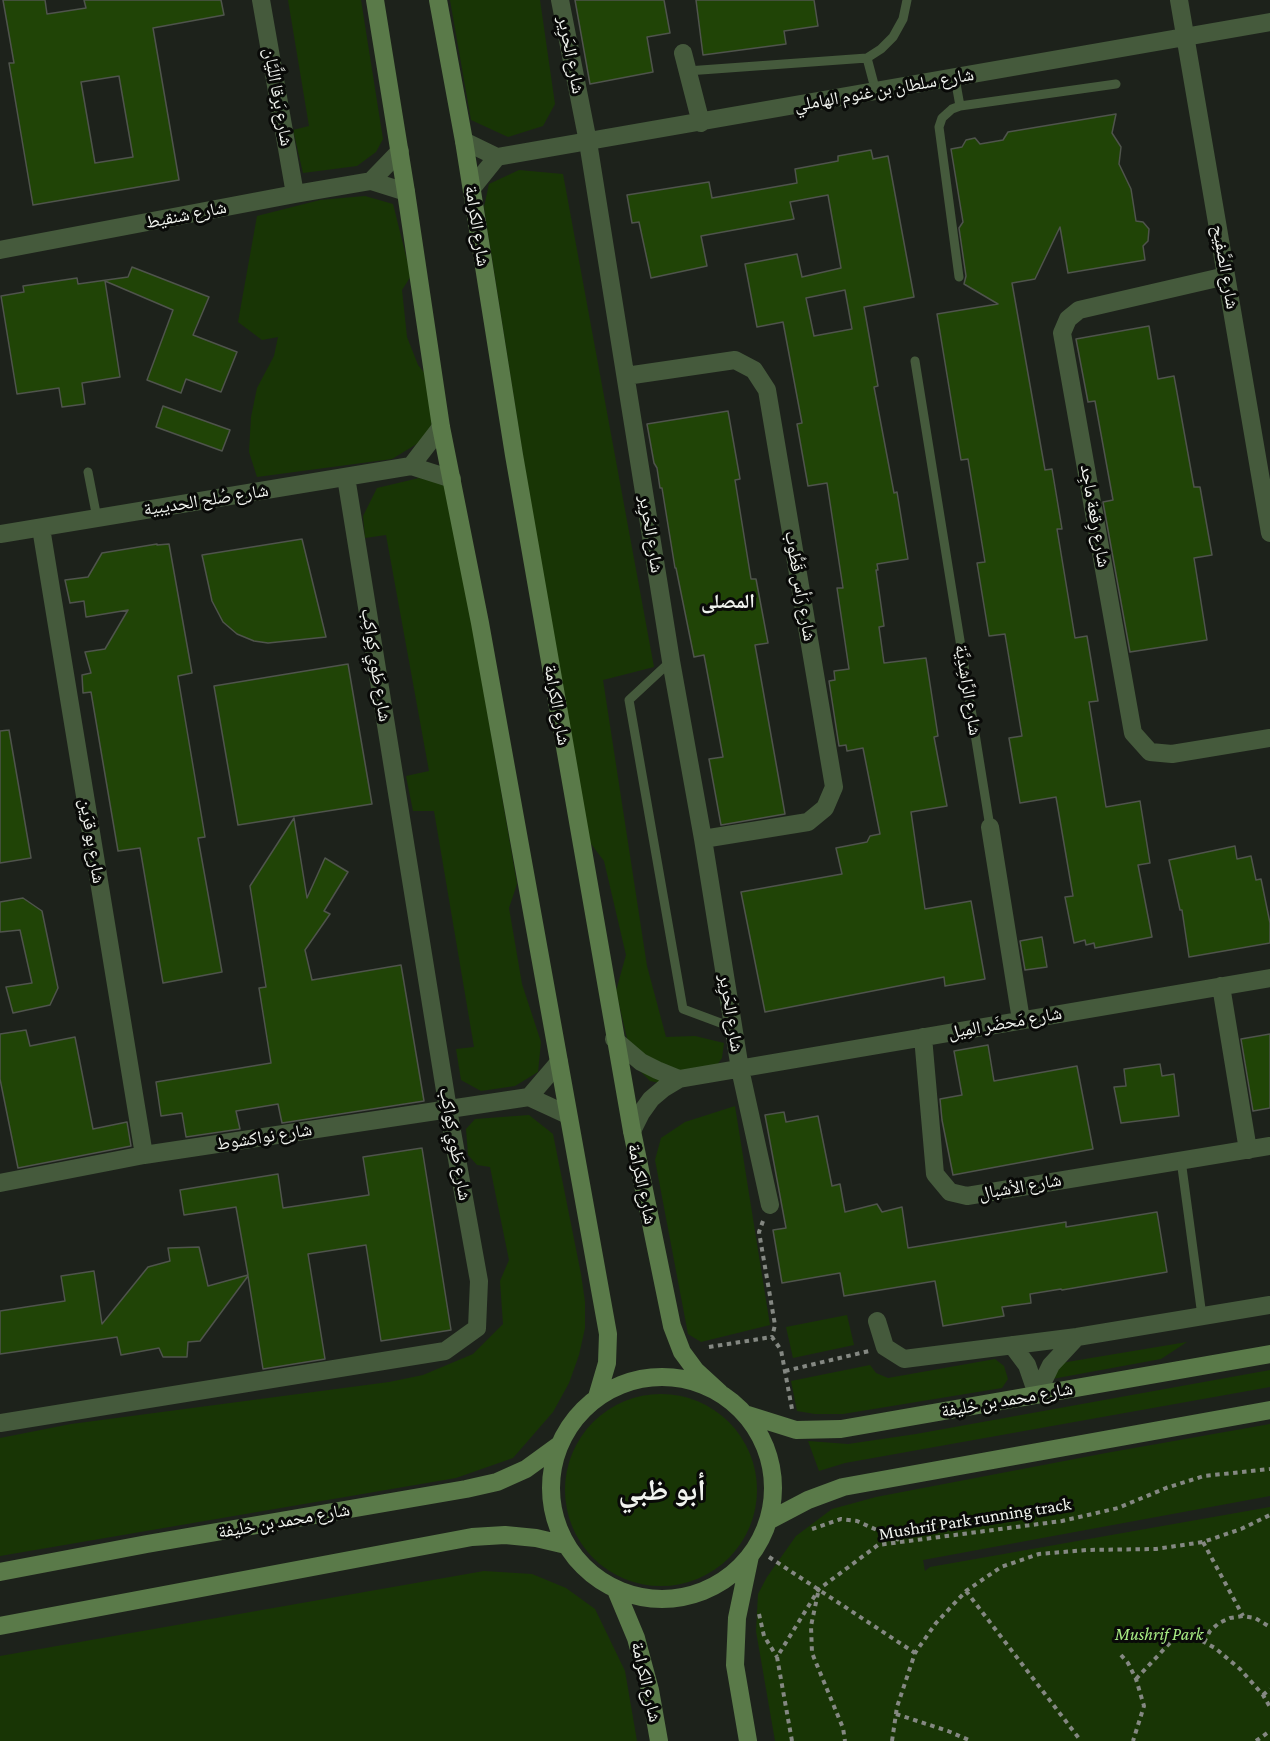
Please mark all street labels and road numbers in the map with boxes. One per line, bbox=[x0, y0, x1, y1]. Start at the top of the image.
street label: شارع الحَرِير bbox=[553, 14, 589, 96]
street label: شارع بَرقا اللَّيَّان bbox=[259, 46, 297, 148]
street label: شارع سلطان بن غنوم الهاملي bbox=[793, 64, 975, 116]
street label: شارع الكرامة bbox=[460, 184, 494, 268]
street label: شارع شنقيط bbox=[144, 197, 228, 233]
street label: شارع الصَّفِيح bbox=[1207, 223, 1243, 311]
street label: شارع رِقعة ماجِد bbox=[1075, 463, 1115, 569]
street label: شارع صُلح الحديبية bbox=[142, 479, 270, 521]
street label: شارع الحَرِير bbox=[634, 494, 668, 574]
street label: شارع رَأس قَطُّوب bbox=[780, 529, 820, 643]
street label: شارع طَوِي كِواكِب bbox=[356, 607, 396, 723]
street label: شارع الرَّاشِدِيَّة bbox=[950, 643, 986, 737]
street label: شارع الكرامة bbox=[539, 663, 575, 747]
street label: شارع بو قرَين bbox=[75, 797, 109, 885]
street label: شارع الحَرِير bbox=[714, 973, 748, 1053]
street label: شارع مَحضَر المِيل bbox=[946, 1002, 1064, 1044]
street label: شارع طَوِي كِواكِب bbox=[434, 1086, 476, 1202]
street label: شارع نواكشوط bbox=[214, 1119, 314, 1155]
street label: شارع الكرامة bbox=[623, 1142, 661, 1226]
street label: شارع الأشبال bbox=[977, 1169, 1063, 1205]
street label: شارع محمد بن خليفة bbox=[939, 1378, 1075, 1422]
street label: Mushrif Park running track bbox=[877, 1493, 1073, 1545]
street label: شارع محمد بن خليفة bbox=[216, 1499, 352, 1543]
street label: شارع الكرامة bbox=[626, 1640, 666, 1724]

